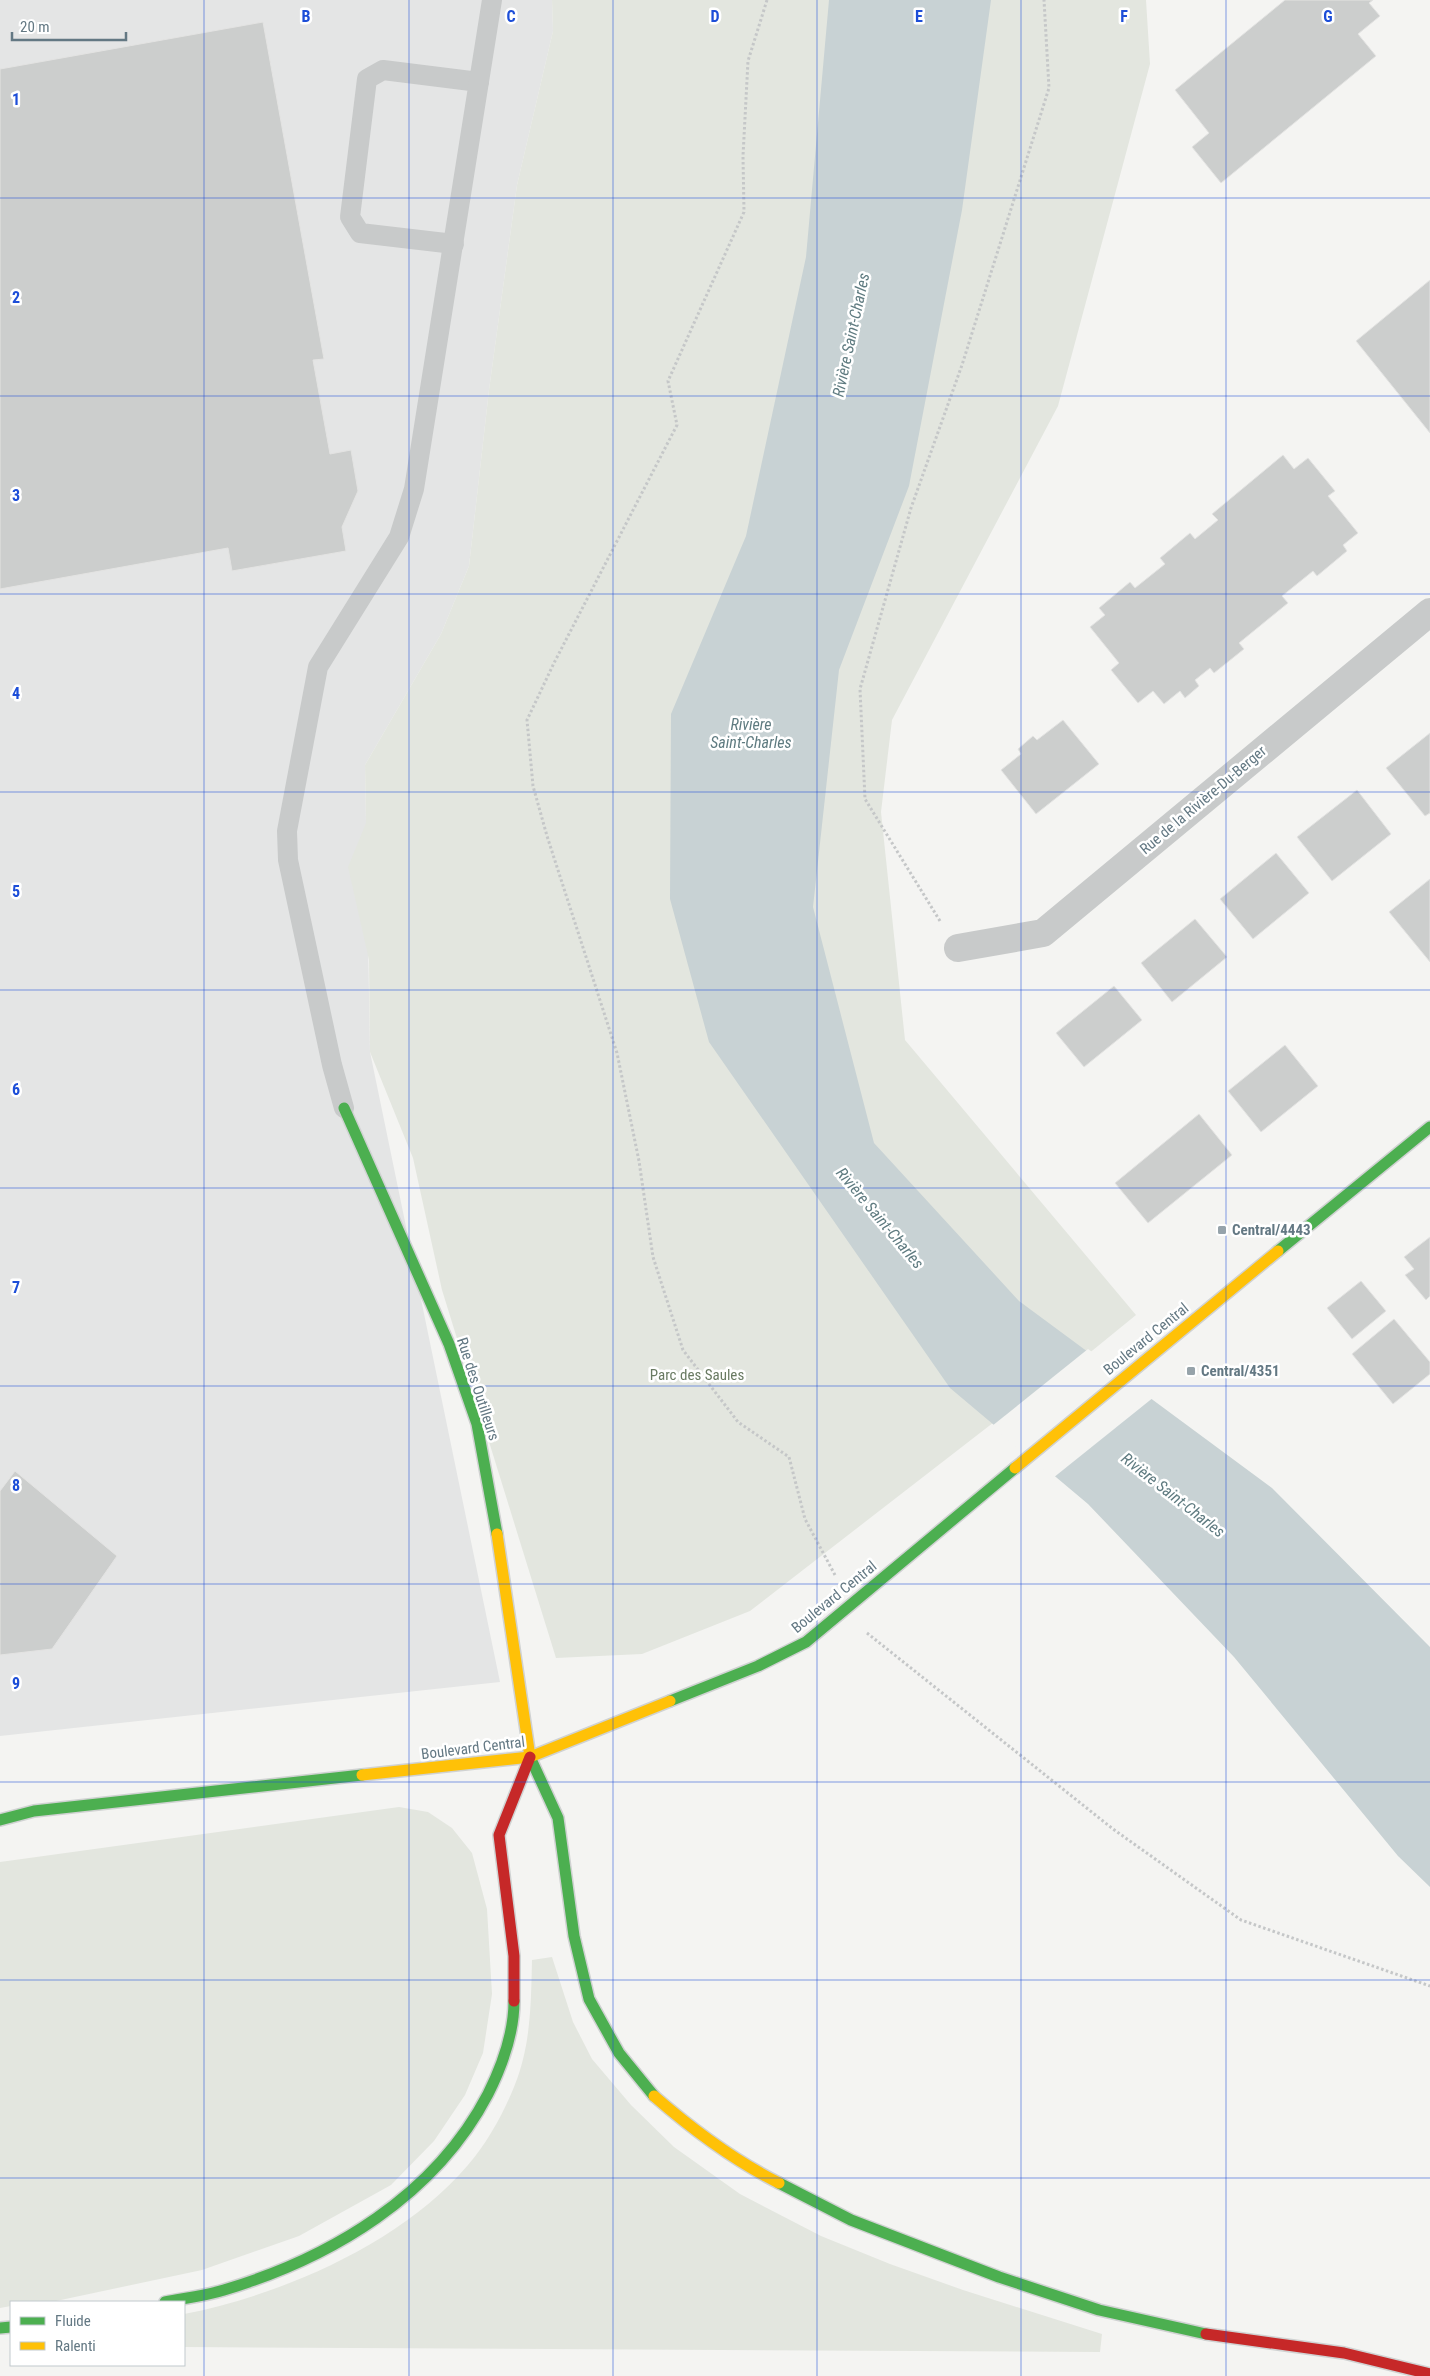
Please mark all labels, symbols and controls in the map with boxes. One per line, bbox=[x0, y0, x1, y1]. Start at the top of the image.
text: B bbox=[302, 7, 311, 26]
text: C bbox=[506, 7, 516, 26]
text: D bbox=[710, 7, 720, 26]
text: E bbox=[915, 7, 923, 26]
text: F bbox=[1120, 7, 1128, 26]
text: G bbox=[1323, 7, 1333, 26]
scale bar bbox=[12, 10, 126, 42]
text: 20 m bbox=[20, 18, 50, 36]
text: 1 bbox=[12, 90, 20, 109]
water label: Rivière Saint-Charles bbox=[829, 271, 873, 399]
text: 2 bbox=[12, 288, 20, 307]
text: 3 bbox=[12, 486, 20, 505]
text: 4 bbox=[12, 684, 20, 703]
water label: Rivière Saint-Charles bbox=[710, 715, 792, 752]
street label: Rue de la Rivière-Du-Berger bbox=[1136, 742, 1270, 858]
text: 5 bbox=[12, 882, 20, 901]
text: 6 bbox=[12, 1080, 20, 1099]
water label: Rivière Saint-Charles bbox=[832, 1164, 928, 1272]
place label: Central/4443 bbox=[1232, 1221, 1311, 1239]
marker: Central/4443 bbox=[1216, 1224, 1228, 1236]
text: 7 bbox=[12, 1278, 20, 1297]
street label: Boulevard Central bbox=[1100, 1299, 1192, 1379]
street label: Rue des Outilleurs bbox=[453, 1335, 503, 1443]
place label: Central/4351 bbox=[1201, 1362, 1280, 1380]
marker: Central/4351 bbox=[1185, 1365, 1197, 1377]
park label: Parc des Saules bbox=[650, 1366, 744, 1384]
water label: Rivière Saint-Charles bbox=[1117, 1449, 1229, 1541]
text: 8 bbox=[12, 1476, 20, 1495]
street label: Boulevard Central bbox=[788, 1557, 880, 1637]
text: 9 bbox=[12, 1674, 20, 1693]
street label: Boulevard Central bbox=[420, 1733, 526, 1763]
legend bbox=[10, 2301, 185, 2366]
text: Fluide bbox=[55, 2312, 91, 2330]
text: Ralenti bbox=[55, 2337, 96, 2355]

